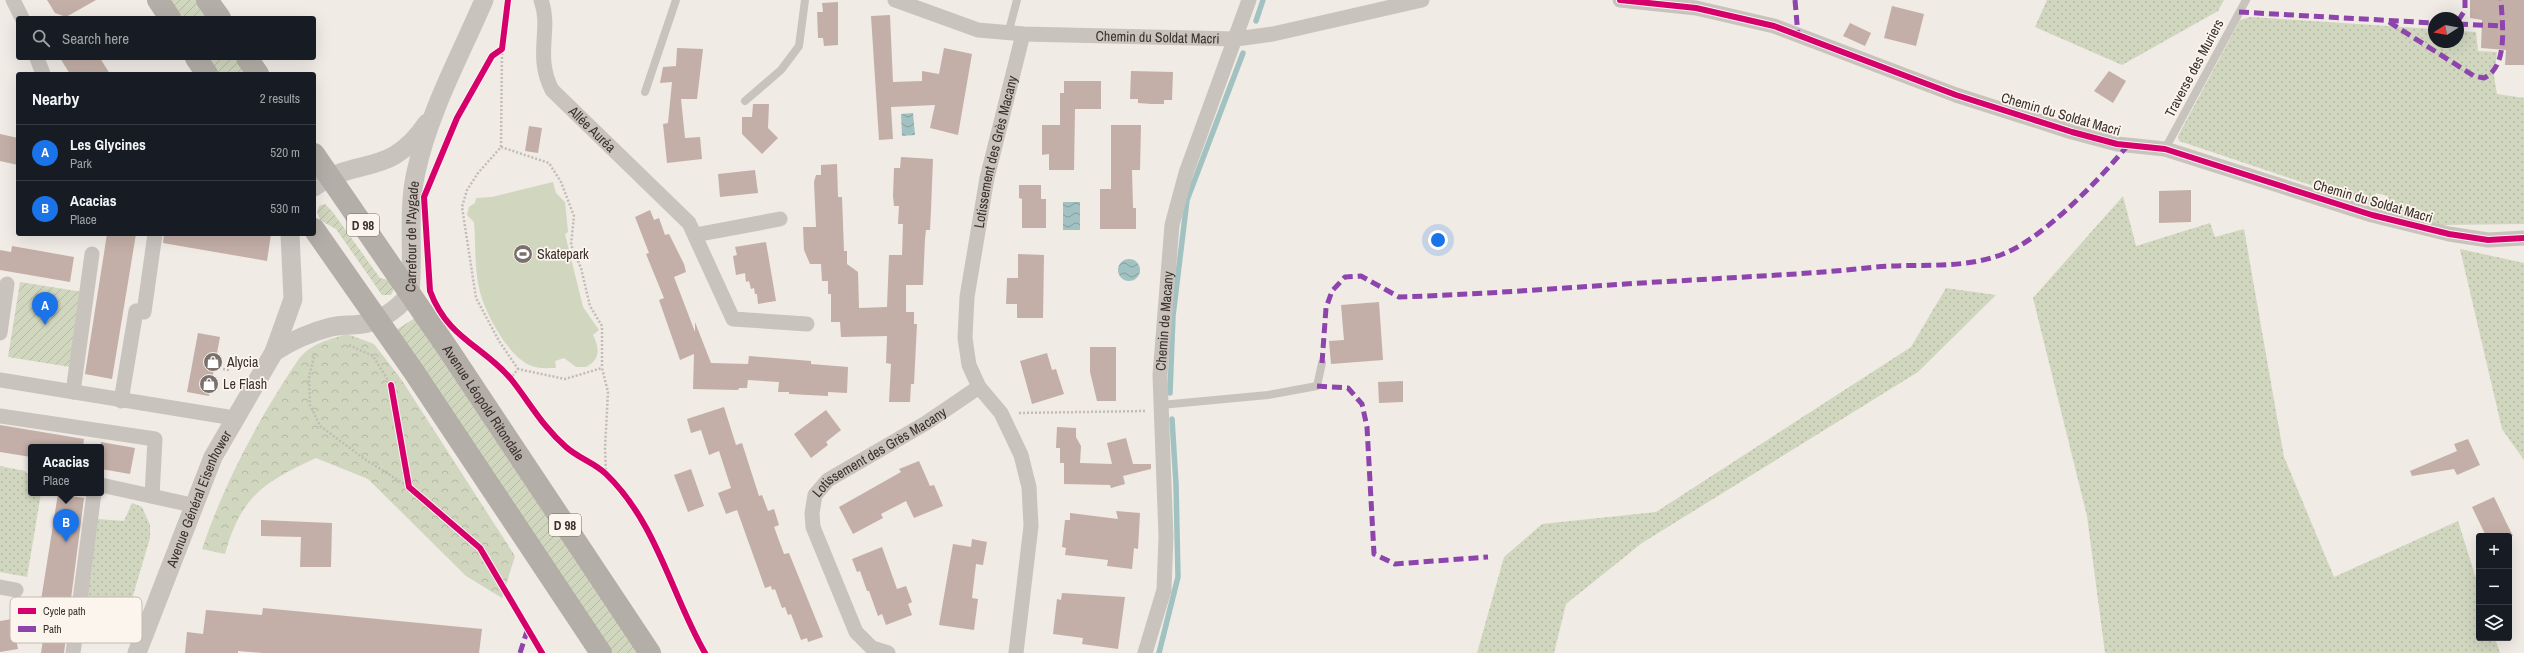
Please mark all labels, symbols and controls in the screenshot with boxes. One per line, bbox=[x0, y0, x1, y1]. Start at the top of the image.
north arrow bbox=[2428, 12, 2464, 48]
search box bbox=[16, 16, 316, 60]
street label: Traverse des Muriers bbox=[2161, 16, 2228, 120]
icon: search bbox=[30, 27, 52, 49]
street label: Chemin du Soldat Macri bbox=[1095, 27, 1220, 48]
text: Search here bbox=[62, 28, 129, 49]
street label: Lotissement des Grès Macany bbox=[970, 73, 1021, 229]
text: Nearby bbox=[32, 87, 79, 110]
street label: Chemin du Soldat Macri bbox=[1999, 88, 2123, 140]
text: 2 results bbox=[260, 90, 300, 107]
street label: Allée Auréa bbox=[564, 102, 620, 157]
text: Les Glycines bbox=[70, 134, 146, 155]
text: A bbox=[41, 144, 49, 161]
text: 520 m bbox=[270, 144, 300, 161]
text: Park bbox=[70, 155, 92, 172]
street label: Chemin du Soldat Macri bbox=[2311, 175, 2435, 227]
street label: Carrefour de l'Aygade bbox=[401, 180, 423, 293]
text: Acacias bbox=[70, 190, 117, 211]
text: B bbox=[41, 200, 49, 217]
text: 530 m bbox=[270, 200, 300, 217]
text: Place bbox=[70, 211, 97, 228]
road number: D 98 bbox=[347, 214, 379, 236]
your location bbox=[1428, 230, 1448, 250]
sports icon: Skatepark bbox=[512, 243, 534, 265]
place label: Skatepark bbox=[537, 245, 589, 263]
street label: Chemin de Macany bbox=[1151, 270, 1177, 372]
pin: A bbox=[32, 292, 58, 325]
street label: Avenue Léopold Ritondale bbox=[438, 340, 529, 464]
shop icon: Alycia bbox=[202, 351, 224, 373]
place label: Alycia bbox=[226, 353, 259, 371]
shop icon: Le Flash bbox=[198, 373, 220, 395]
place label: Le Flash bbox=[223, 375, 267, 393]
street label: Lotissement des Grès Macany bbox=[808, 403, 950, 501]
street label: Avenue Général Eisenhower bbox=[162, 427, 236, 571]
popup bbox=[28, 444, 104, 496]
text: Acacias bbox=[43, 451, 89, 472]
text: Place bbox=[43, 472, 69, 489]
pin: B bbox=[53, 509, 79, 542]
road number: D 98 bbox=[549, 514, 581, 536]
map controls bbox=[2476, 533, 2512, 641]
button: + bbox=[2476, 533, 2512, 569]
button: − bbox=[2476, 569, 2512, 605]
legend bbox=[10, 597, 142, 643]
text: Cycle path bbox=[43, 604, 86, 618]
button: layers bbox=[2476, 605, 2512, 641]
text: Path bbox=[43, 622, 62, 636]

